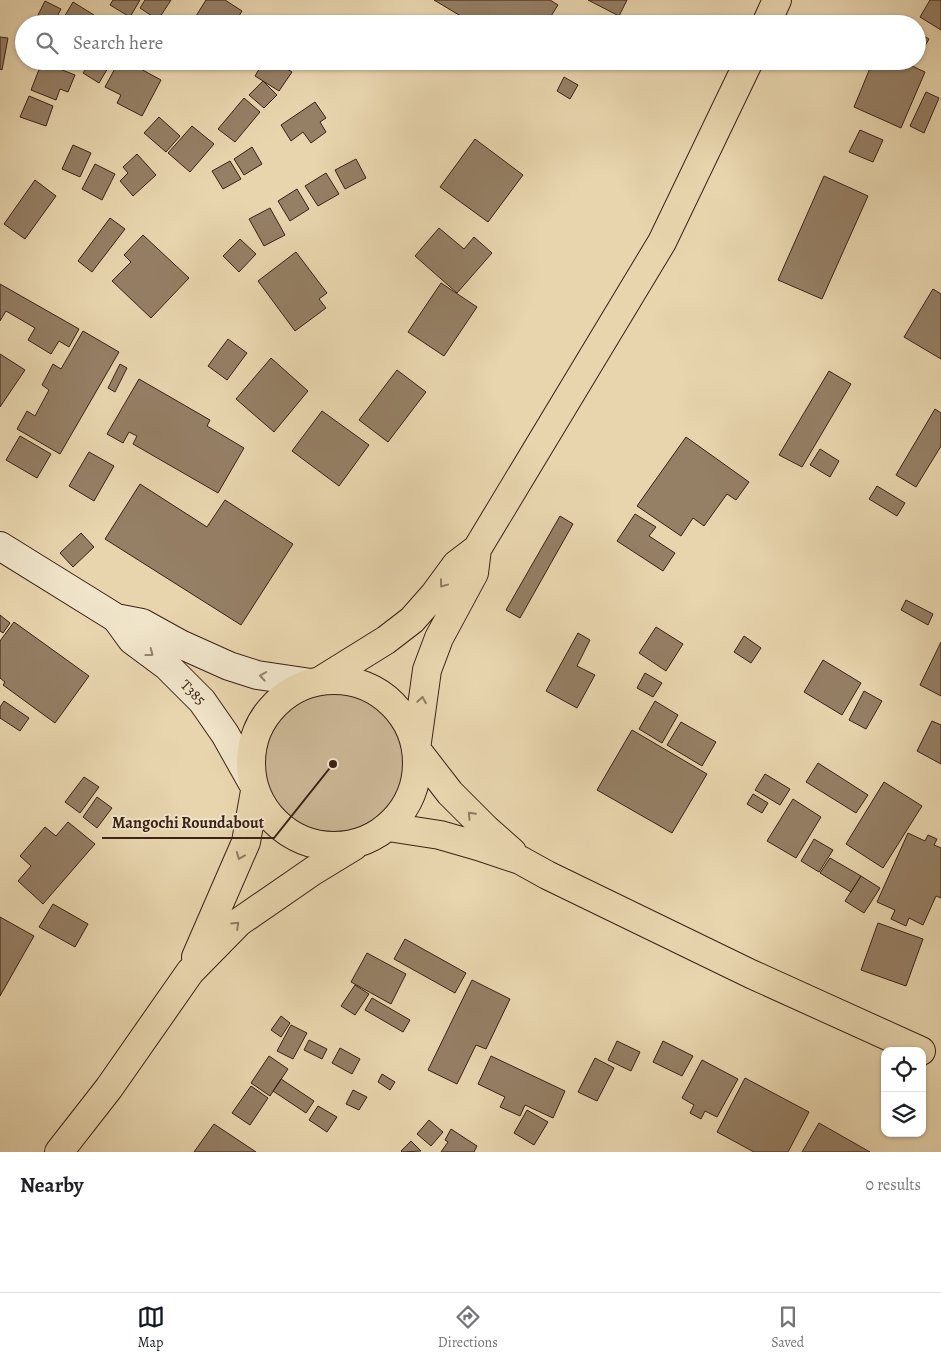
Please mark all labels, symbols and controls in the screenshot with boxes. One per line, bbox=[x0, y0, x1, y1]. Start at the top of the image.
search box bbox=[15, 15, 926, 70]
icon: search bbox=[33, 29, 61, 57]
text: Search here bbox=[73, 30, 163, 56]
one-way arrow bbox=[440, 578, 448, 587]
one-way arrow bbox=[144, 647, 154, 656]
one-way arrow bbox=[258, 671, 267, 681]
street label: T385 bbox=[176, 675, 210, 709]
one-way arrow bbox=[416, 696, 426, 705]
callout: Mangochi Roundabout bbox=[102, 807, 274, 838]
text: Mangochi Roundabout bbox=[112, 812, 265, 834]
one-way arrow bbox=[468, 812, 477, 821]
one-way arrow bbox=[236, 851, 246, 860]
one-way arrow bbox=[231, 922, 240, 931]
map controls bbox=[881, 1047, 926, 1137]
button: locate bbox=[881, 1047, 926, 1092]
button: layers bbox=[881, 1092, 926, 1137]
text: Nearby bbox=[20, 1171, 83, 1199]
text: 0 results bbox=[865, 1174, 921, 1196]
tab: Map bbox=[137, 1303, 165, 1352]
tab: Directions bbox=[438, 1303, 498, 1352]
tab: Saved bbox=[771, 1303, 804, 1352]

